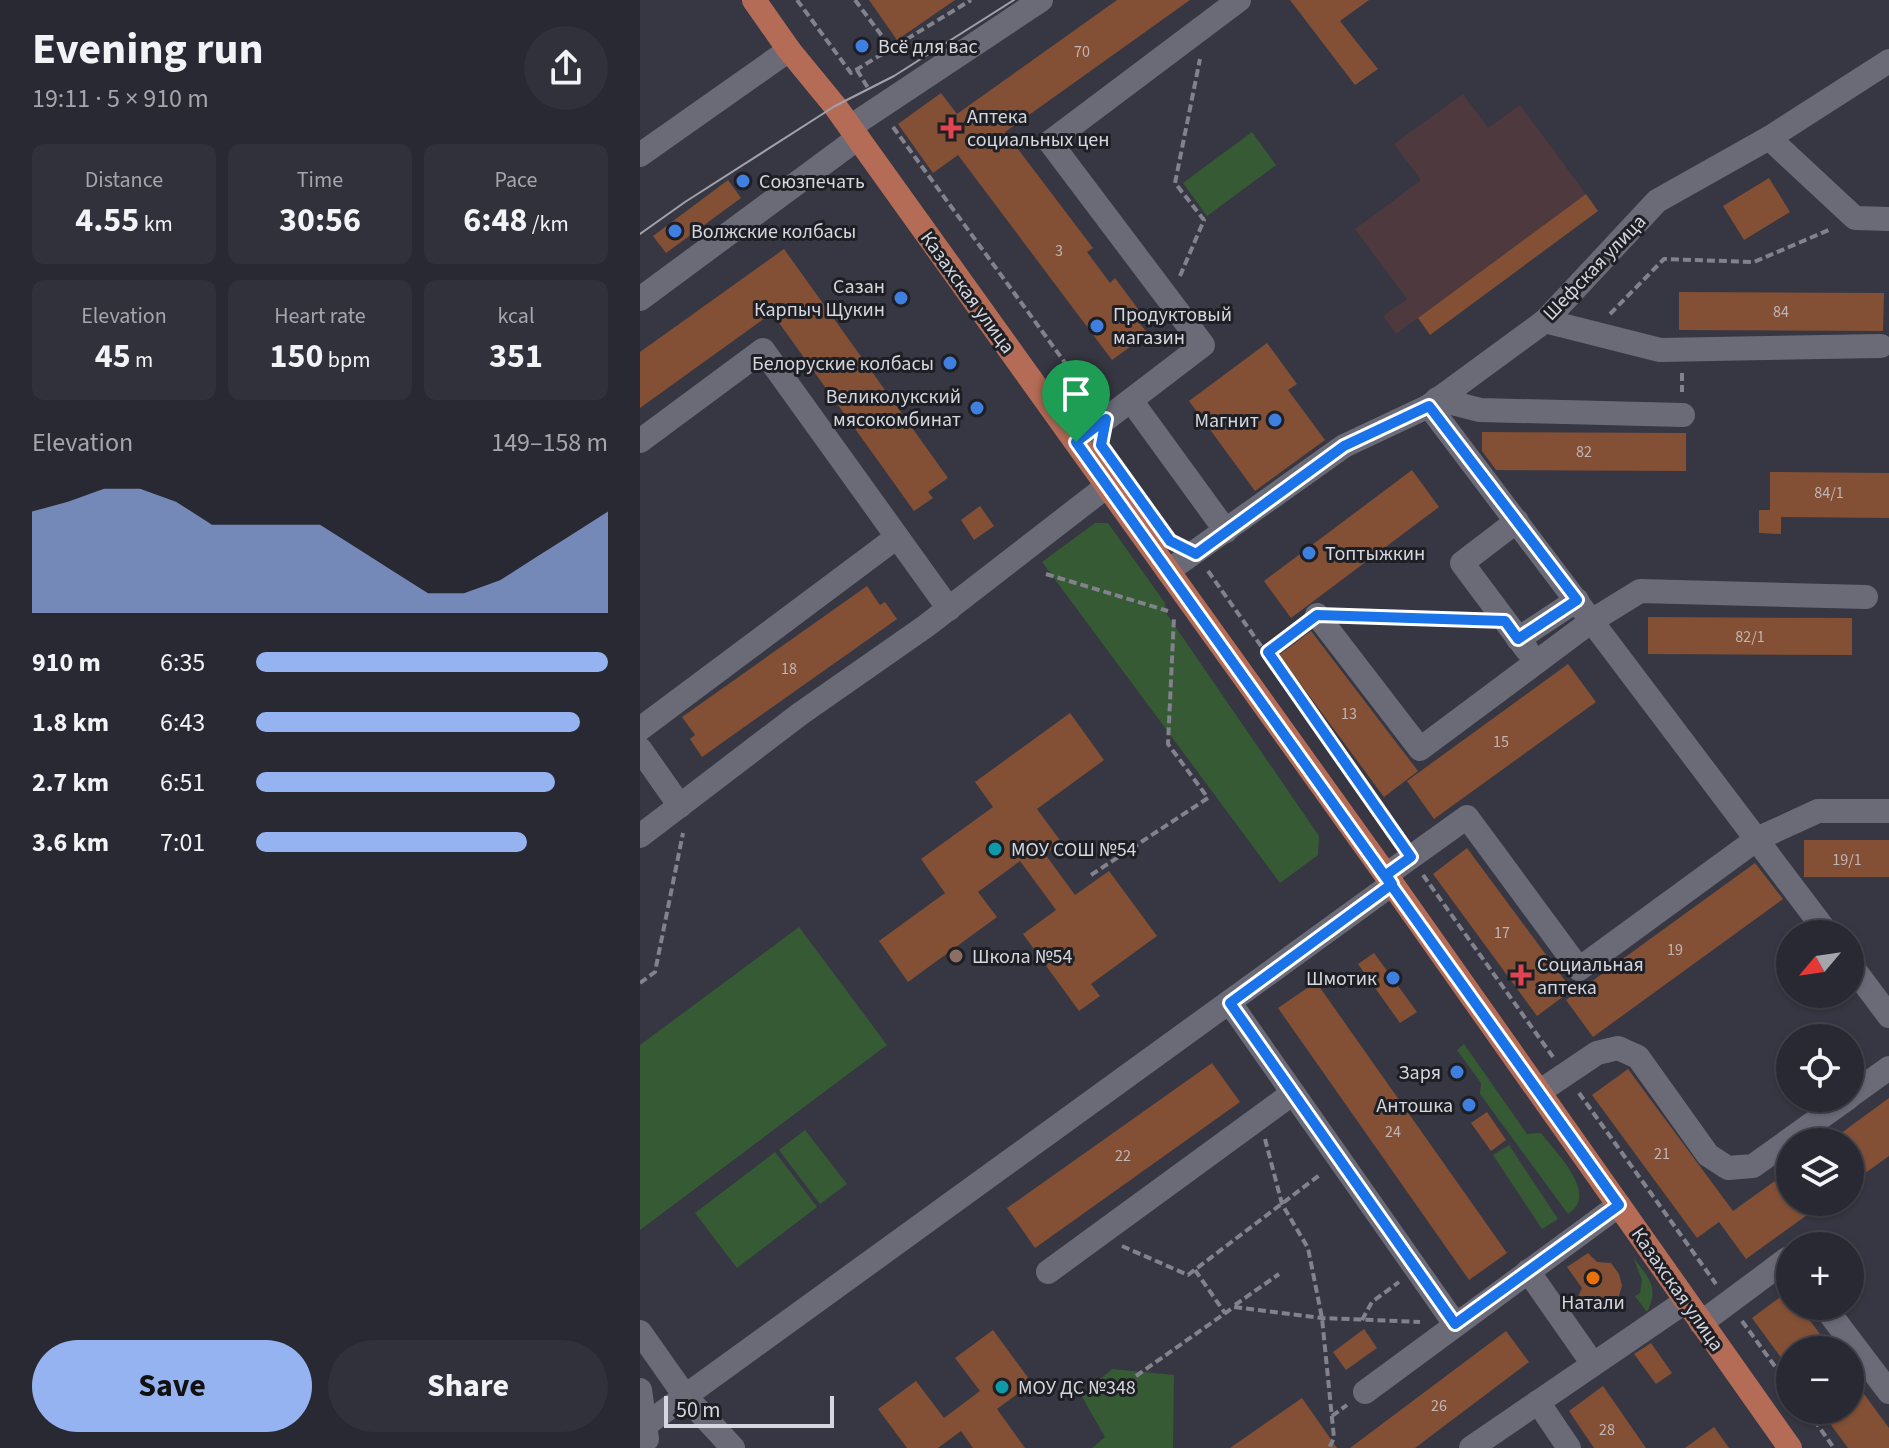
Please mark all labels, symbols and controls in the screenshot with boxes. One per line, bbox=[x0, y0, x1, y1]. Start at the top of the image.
text: Evening run bbox=[32, 18, 264, 81]
button: share bbox=[524, 26, 608, 110]
place label: Всё для вас bbox=[878, 33, 978, 61]
marker: Всё для вас bbox=[853, 37, 871, 55]
house number: 70 bbox=[1074, 41, 1090, 63]
text: 19:11 · 5 × 910 m bbox=[32, 80, 209, 117]
place label: Аптека социальных цен bbox=[967, 103, 1109, 154]
marker: Аптека социальных цен bbox=[942, 119, 960, 137]
text: Distance bbox=[85, 164, 163, 196]
text: Time bbox=[297, 164, 343, 196]
text: Pace bbox=[494, 164, 538, 196]
place label: Союзпечать bbox=[759, 168, 865, 196]
marker: Союзпечать bbox=[734, 172, 752, 190]
text: 4.55 bbox=[75, 196, 139, 245]
text: 30:56 bbox=[279, 196, 361, 245]
text: 6:48 bbox=[463, 196, 527, 245]
text: km bbox=[139, 208, 173, 240]
text: /km bbox=[527, 208, 569, 240]
street label: Шефская улица bbox=[1537, 208, 1653, 327]
place label: Волжские колбасы bbox=[691, 218, 856, 246]
marker: Волжские колбасы bbox=[666, 222, 684, 240]
street label: Казахская улица bbox=[913, 226, 1021, 359]
house number: 3 bbox=[1055, 240, 1063, 262]
place label: Сазан Карпыч Щукин bbox=[754, 273, 885, 324]
marker: Сазан Карпыч Щукин bbox=[892, 289, 910, 307]
text: Elevation bbox=[81, 300, 167, 332]
text: Heart rate bbox=[274, 300, 366, 332]
text: kcal bbox=[497, 300, 535, 332]
place label: Продуктовый магазин bbox=[1113, 301, 1232, 352]
house number: 84 bbox=[1773, 301, 1789, 323]
marker: Продуктовый магазин bbox=[1088, 317, 1106, 335]
text: 45 bbox=[95, 332, 131, 381]
text: 150 bbox=[270, 332, 323, 381]
text: 351 bbox=[489, 332, 543, 381]
text: m bbox=[131, 344, 153, 376]
text: bpm bbox=[323, 344, 370, 376]
place label: Белоруские колбасы bbox=[752, 350, 934, 378]
marker: Белоруские колбасы bbox=[941, 354, 959, 372]
pin bbox=[1042, 360, 1110, 442]
icon: arrive bbox=[1054, 372, 1098, 416]
place label: Великолукский мясокомбинат bbox=[826, 383, 961, 434]
marker: Великолукский мясокомбинат bbox=[968, 399, 986, 417]
place label: Магнит bbox=[1194, 407, 1259, 435]
marker: Магнит bbox=[1266, 411, 1284, 429]
text: Elevation bbox=[32, 424, 133, 461]
text: 149–158 m bbox=[491, 424, 608, 461]
house number: 82 bbox=[1576, 441, 1592, 463]
house number: 84/1 bbox=[1814, 482, 1844, 504]
place label: Топтыжкин bbox=[1325, 540, 1425, 568]
marker: Топтыжкин bbox=[1300, 544, 1318, 562]
house number: 82/1 bbox=[1735, 626, 1765, 648]
text: 910 m bbox=[32, 644, 101, 681]
text: 6:35 bbox=[160, 644, 205, 681]
house number: 18 bbox=[781, 658, 797, 680]
house number: 13 bbox=[1341, 703, 1357, 725]
text: 1.8 km bbox=[32, 704, 109, 741]
text: 6:43 bbox=[160, 704, 205, 741]
house number: 15 bbox=[1493, 731, 1509, 753]
text: 2.7 km bbox=[32, 764, 109, 801]
text: 6:51 bbox=[160, 764, 205, 801]
text: 3.6 km bbox=[32, 824, 109, 861]
text: 7:01 bbox=[160, 824, 205, 861]
place label: МОУ СОШ №54 bbox=[1011, 836, 1137, 864]
marker: МОУ СОШ №54 bbox=[986, 840, 1004, 858]
house number: 19/1 bbox=[1832, 849, 1862, 871]
north arrow bbox=[1776, 920, 1864, 1008]
map controls bbox=[1776, 920, 1864, 1424]
house number: 17 bbox=[1494, 922, 1510, 944]
house number: 19 bbox=[1667, 939, 1683, 961]
place label: Школа №54 bbox=[972, 943, 1072, 971]
marker: Школа №54 bbox=[947, 947, 965, 965]
place label: Социальная аптека bbox=[1537, 951, 1644, 1002]
place label: Шмотик bbox=[1306, 965, 1377, 993]
marker: Социальная аптека bbox=[1512, 966, 1530, 984]
marker: Шмотик bbox=[1384, 969, 1402, 987]
button: locate bbox=[1776, 1024, 1864, 1112]
place label: Заря bbox=[1399, 1059, 1441, 1087]
marker: Заря bbox=[1448, 1063, 1466, 1081]
place label: Антошка bbox=[1376, 1092, 1453, 1120]
marker: Антошка bbox=[1460, 1096, 1478, 1114]
house number: 24 bbox=[1385, 1121, 1401, 1143]
button: layers bbox=[1776, 1128, 1864, 1216]
house number: 21 bbox=[1654, 1143, 1670, 1165]
house number: 22 bbox=[1115, 1145, 1131, 1167]
street label: Казахская улица bbox=[1624, 1222, 1730, 1357]
button: + bbox=[1776, 1232, 1864, 1320]
marker: Натали bbox=[1584, 1269, 1602, 1287]
place label: Натали bbox=[1561, 1289, 1625, 1317]
button: − bbox=[1776, 1336, 1864, 1424]
button: Save bbox=[32, 1340, 312, 1432]
button: Share bbox=[328, 1340, 608, 1432]
place label: МОУ ДС №348 bbox=[1018, 1374, 1136, 1402]
marker: МОУ ДС №348 bbox=[993, 1378, 1011, 1396]
scale bar bbox=[664, 1392, 834, 1428]
text: 50 m bbox=[676, 1394, 721, 1426]
house number: 26 bbox=[1431, 1395, 1447, 1417]
house number: 28 bbox=[1599, 1419, 1615, 1441]

